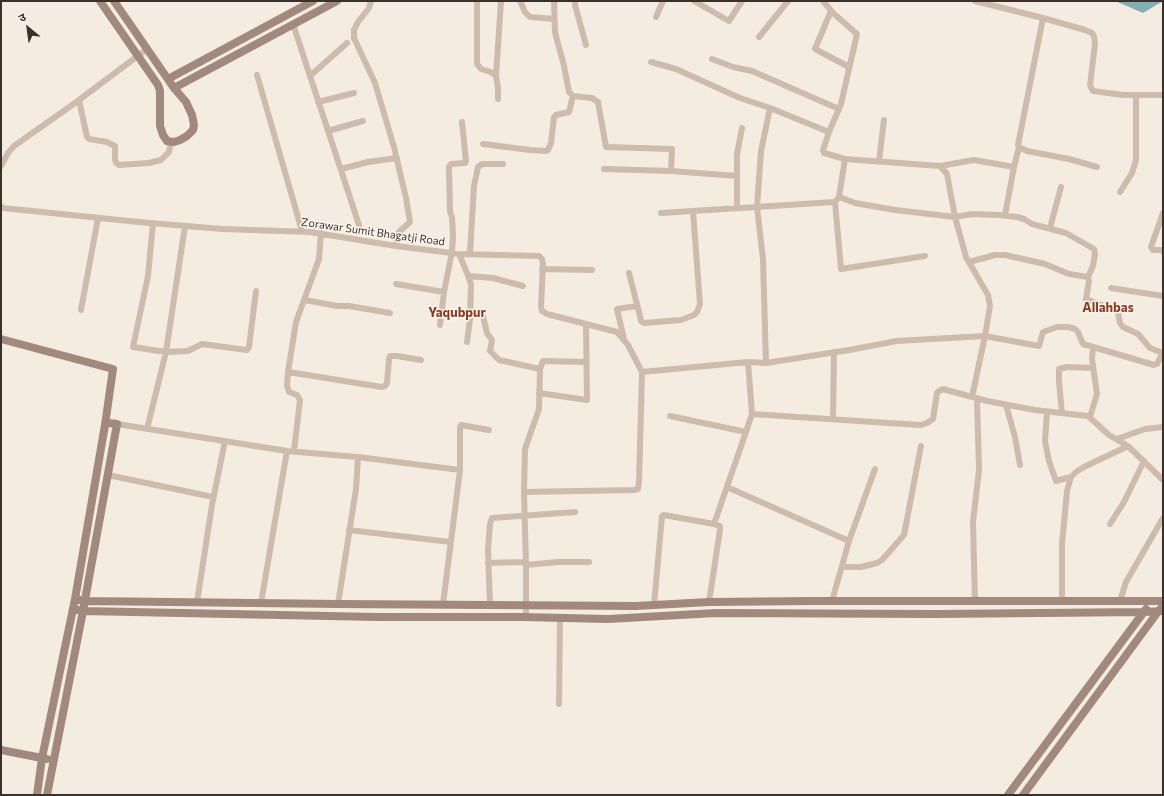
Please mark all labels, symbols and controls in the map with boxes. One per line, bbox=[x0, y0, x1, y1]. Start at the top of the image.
north arrow bbox=[8, 8, 48, 48]
text: उ bbox=[16, 10, 28, 24]
street label: Zorawar Sumit Bhagatji Road bbox=[300, 215, 446, 249]
district label: Allahbas bbox=[1082, 300, 1134, 316]
district label: Yaqubpur bbox=[428, 305, 486, 321]

